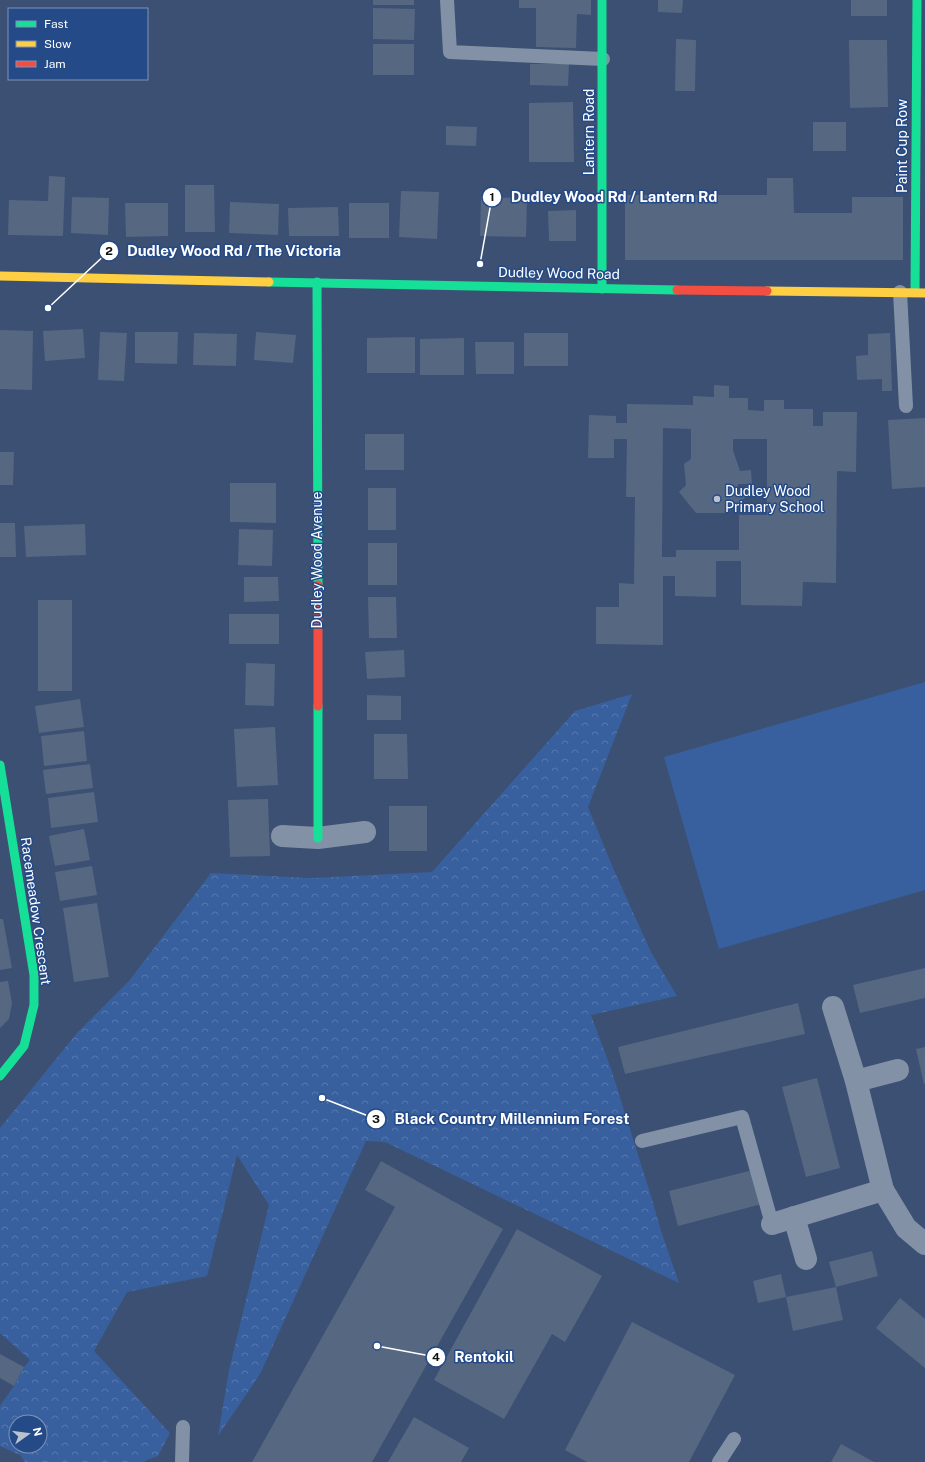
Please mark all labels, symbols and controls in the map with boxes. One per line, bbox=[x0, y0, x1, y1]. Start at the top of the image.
legend bbox=[8, 8, 148, 80]
text: Fast bbox=[44, 17, 69, 31]
text: Slow bbox=[44, 37, 72, 51]
text: Jam bbox=[44, 57, 66, 71]
street label: Lantern Road bbox=[581, 89, 597, 175]
street label: Paint Cup Row bbox=[894, 99, 910, 193]
callout: Dudley Wood Rd / Lantern Rd bbox=[482, 184, 725, 211]
text: Dudley Wood Rd / Lantern Rd bbox=[511, 188, 717, 205]
text: 1 bbox=[489, 190, 495, 204]
callout: Dudley Wood Rd / The Victoria bbox=[99, 237, 350, 264]
text: Dudley Wood Rd / The Victoria bbox=[127, 242, 341, 259]
text: 2 bbox=[105, 244, 113, 258]
street label: Dudley Wood Road bbox=[498, 264, 620, 282]
place label: Dudley Wood Primary School bbox=[725, 483, 824, 515]
street label: Dudley Wood Avenue bbox=[309, 491, 325, 628]
marker: Dudley Wood Primary School bbox=[712, 494, 722, 504]
street label: Racemeadow Crescent bbox=[18, 836, 54, 986]
callout: Black Country Millennium Forest bbox=[366, 1106, 637, 1133]
text: Black Country Millennium Forest bbox=[395, 1110, 629, 1127]
text: 3 bbox=[372, 1112, 380, 1126]
callout: Rentokil bbox=[426, 1343, 522, 1370]
text: Rentokil bbox=[454, 1348, 514, 1365]
text: 4 bbox=[432, 1350, 440, 1364]
north arrow bbox=[8, 1414, 48, 1454]
text: N bbox=[31, 1426, 45, 1437]

